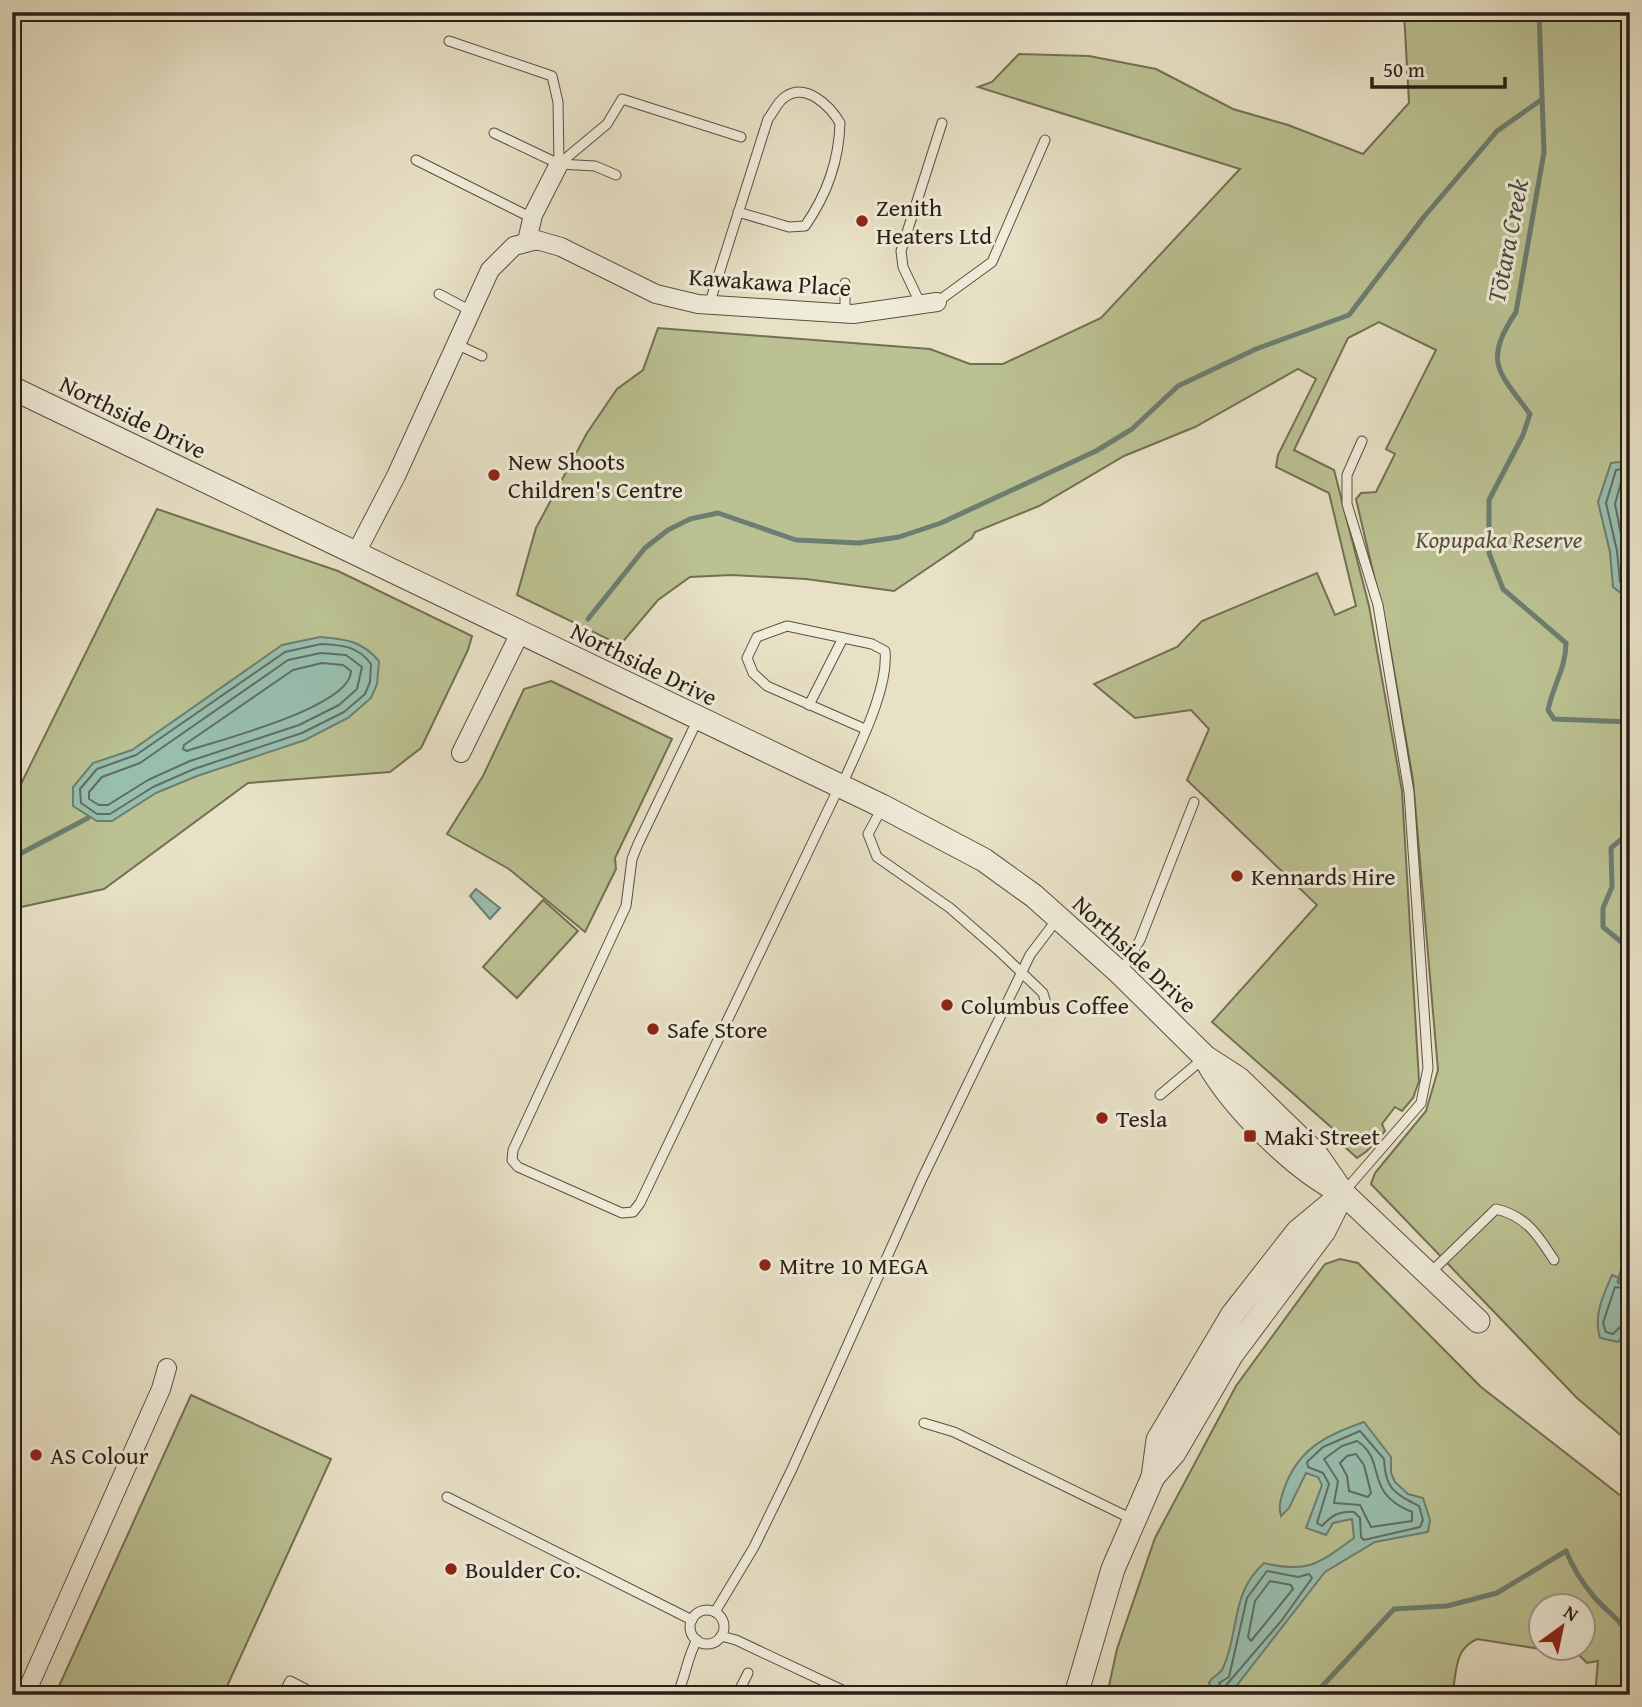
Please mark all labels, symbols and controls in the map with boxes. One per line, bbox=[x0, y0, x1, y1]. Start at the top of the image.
scale bar bbox=[1372, 46, 1506, 90]
text: 50 m bbox=[1383, 54, 1425, 85]
water label: Tōtara Creek bbox=[1476, 175, 1538, 307]
place label: Zenith Heaters Ltd bbox=[876, 190, 992, 253]
marker: Zenith Heaters Ltd bbox=[854, 213, 870, 229]
street label: Kawakawa Place bbox=[688, 259, 852, 305]
street label: Northside Drive bbox=[54, 366, 212, 468]
place label: New Shoots Children's Centre bbox=[508, 444, 683, 507]
marker: New Shoots Children's Centre bbox=[486, 467, 502, 483]
park label: Kopupaka Reserve bbox=[1414, 522, 1583, 557]
street label: Northside Drive bbox=[565, 613, 723, 715]
place label: Kennards Hire bbox=[1251, 859, 1396, 894]
marker: Kennards Hire bbox=[1229, 868, 1245, 884]
street label: Northside Drive bbox=[1065, 887, 1205, 1021]
place label: Columbus Coffee bbox=[961, 988, 1129, 1023]
marker: Columbus Coffee bbox=[939, 997, 955, 1013]
place label: Safe Store bbox=[667, 1012, 768, 1047]
marker: Safe Store bbox=[645, 1021, 661, 1037]
place label: Tesla bbox=[1116, 1101, 1168, 1136]
marker: Tesla bbox=[1094, 1110, 1110, 1126]
place label: Maki Street bbox=[1264, 1119, 1380, 1154]
marker: Maki Street bbox=[1242, 1128, 1258, 1144]
place label: Mitre 10 MEGA bbox=[779, 1248, 929, 1283]
marker: Mitre 10 MEGA bbox=[757, 1257, 773, 1273]
place label: AS Colour bbox=[50, 1438, 149, 1473]
marker: AS Colour bbox=[28, 1447, 44, 1463]
place label: Boulder Co. bbox=[465, 1552, 581, 1587]
marker: Boulder Co. bbox=[443, 1561, 459, 1577]
north arrow bbox=[1526, 1592, 1596, 1662]
text: N bbox=[1558, 1598, 1584, 1628]

